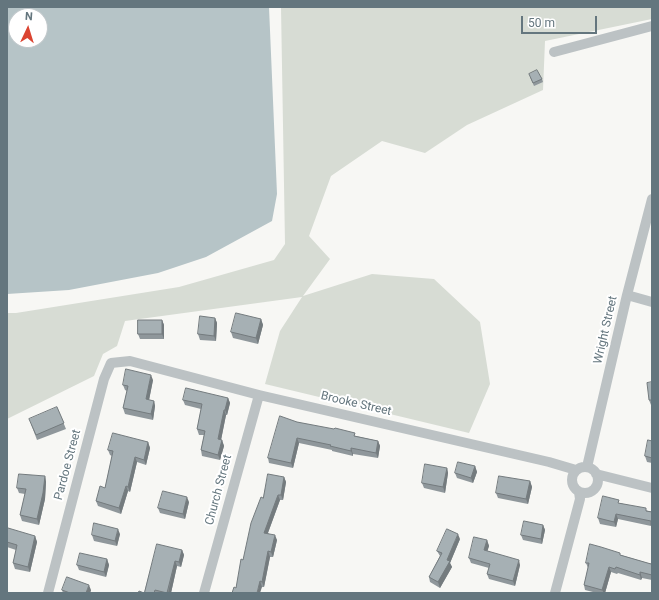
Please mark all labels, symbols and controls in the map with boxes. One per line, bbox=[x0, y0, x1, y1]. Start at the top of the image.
north arrow bbox=[8, 8, 48, 48]
scale bar bbox=[523, 8, 599, 34]
text: N bbox=[24, 10, 33, 23]
text: 50 m bbox=[528, 16, 555, 30]
street label: Wright Street bbox=[591, 295, 621, 365]
street label: Brooke Street bbox=[319, 389, 393, 419]
street label: Pardoe Street bbox=[52, 428, 84, 502]
street label: Church Street bbox=[203, 453, 235, 527]

